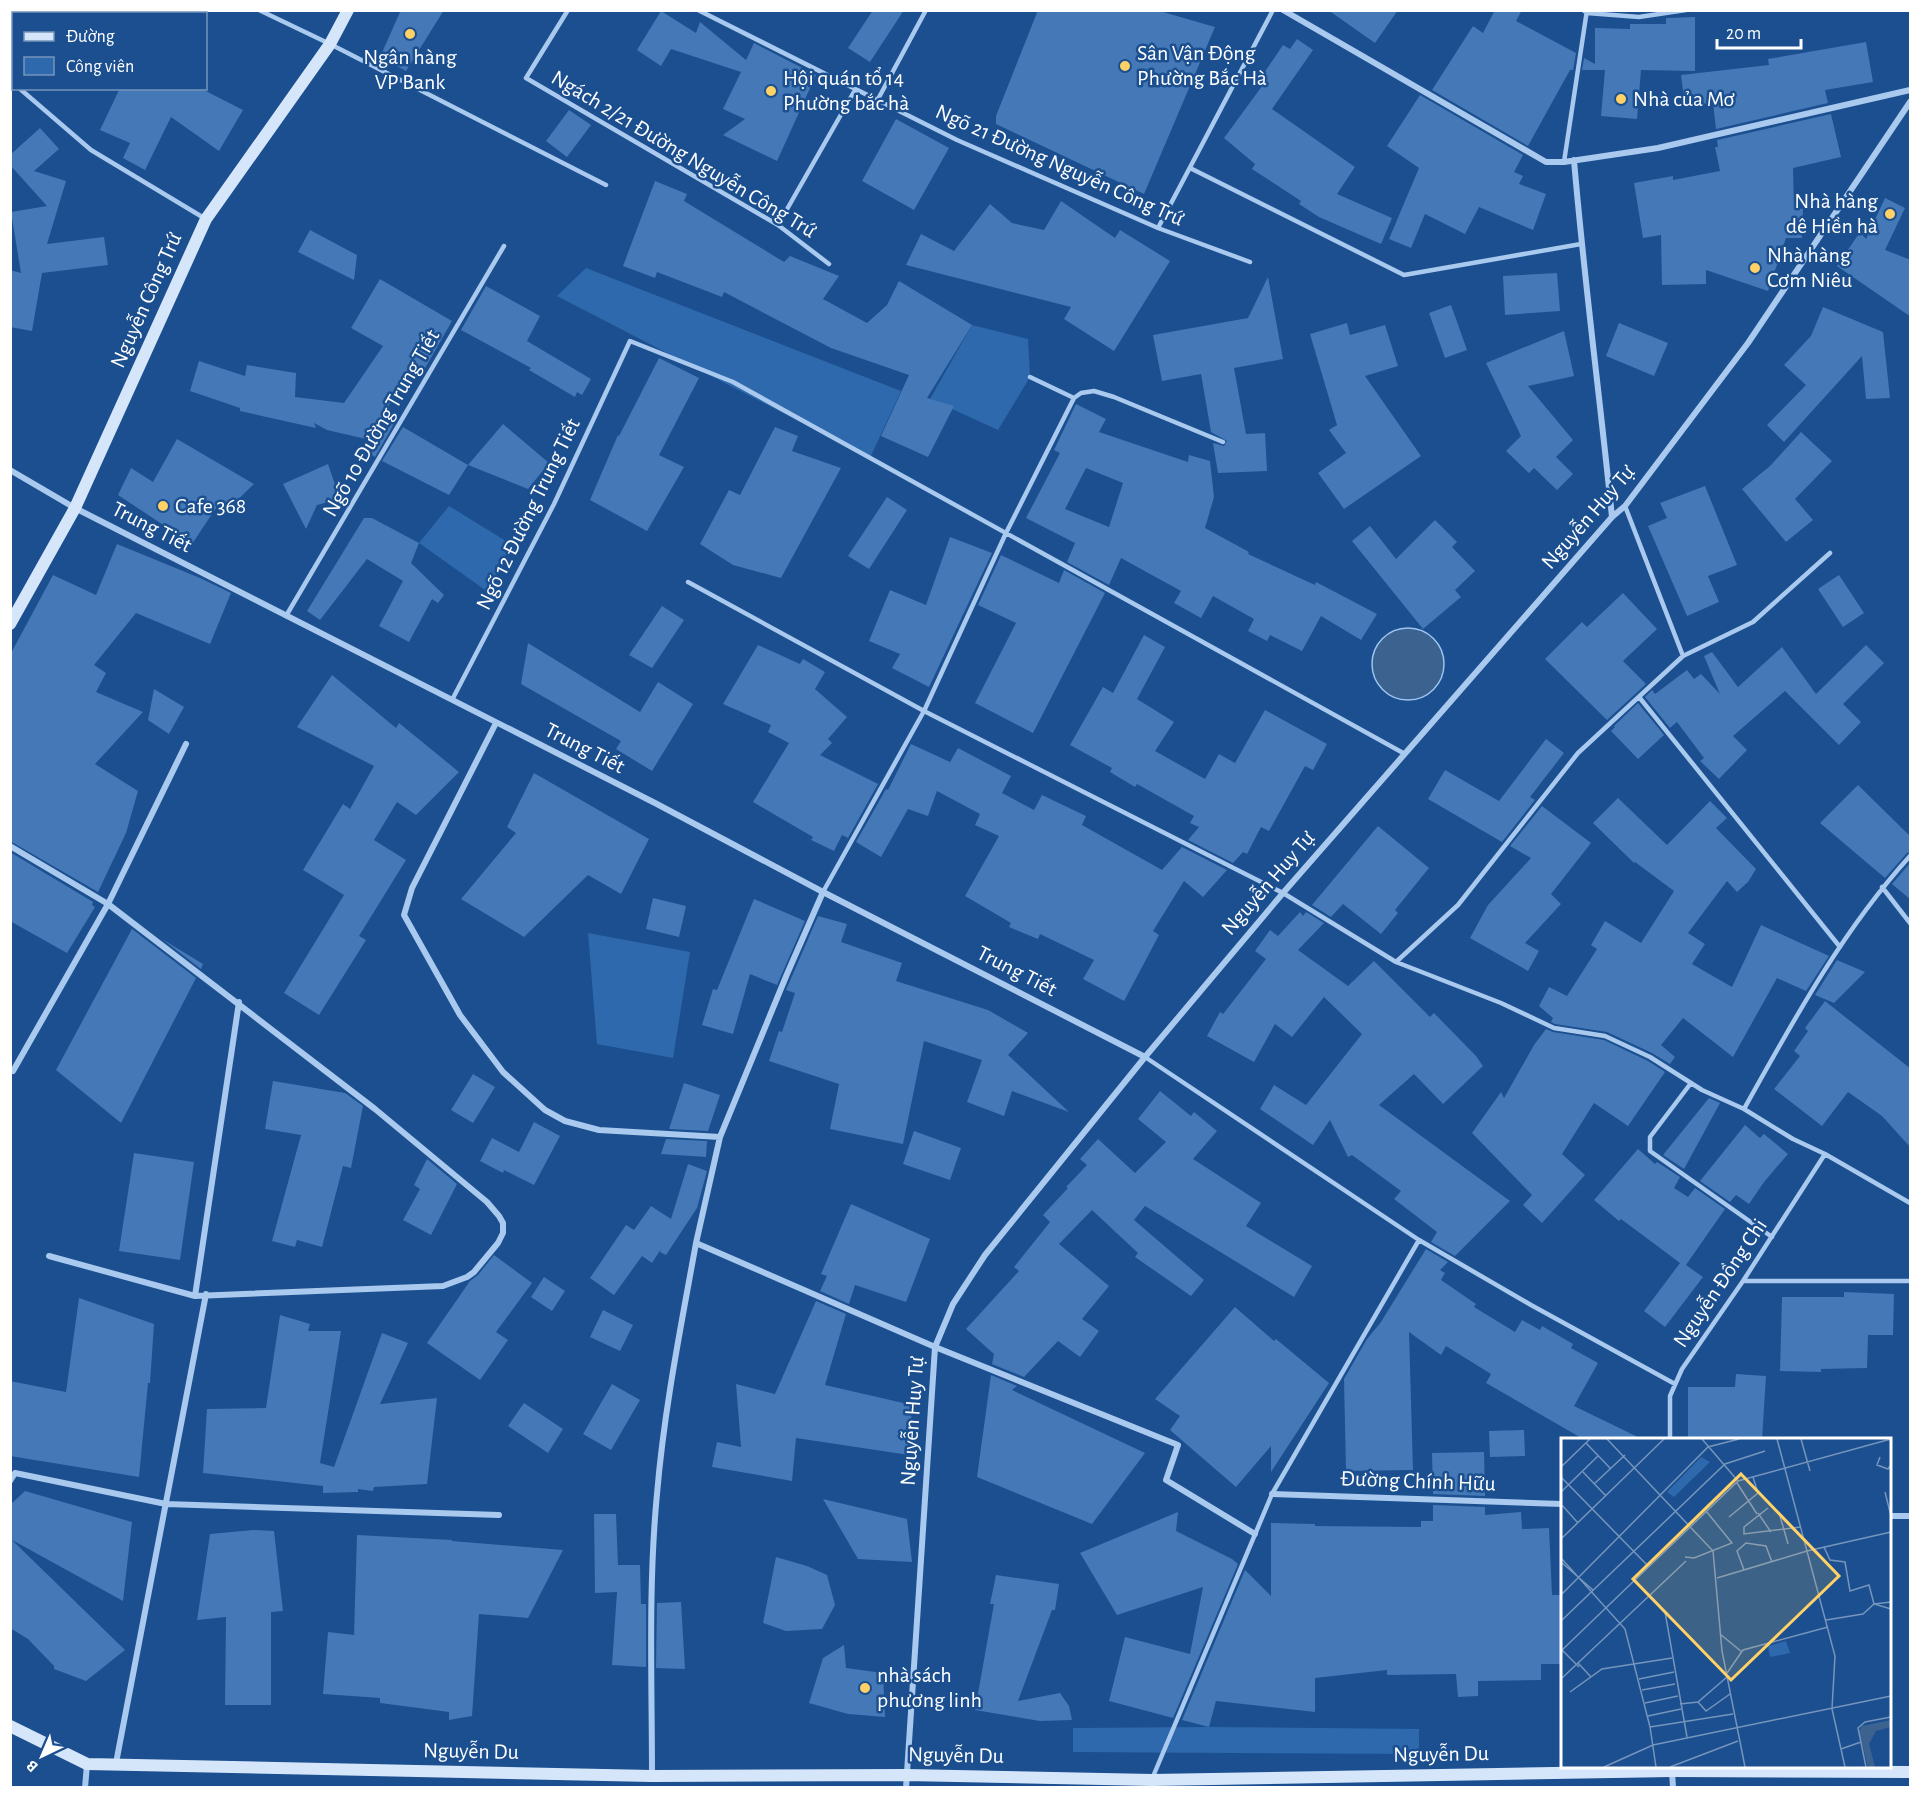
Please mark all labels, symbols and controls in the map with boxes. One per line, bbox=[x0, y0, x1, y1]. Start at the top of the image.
legend bbox=[12, 12, 207, 90]
scale bar bbox=[1717, 12, 1801, 50]
text: 20 m bbox=[1726, 25, 1761, 43]
marker: Ngân hàng VP Bank bbox=[403, 27, 417, 41]
text: Đường bbox=[66, 28, 115, 46]
place label: Sân Vận Động Phường Bắc Hà bbox=[1137, 42, 1267, 89]
place label: Ngân hàng VP Bank bbox=[363, 46, 457, 93]
text: Công viên bbox=[66, 58, 134, 76]
marker: Sân Vận Động Phường Bắc Hà bbox=[1118, 59, 1132, 73]
street label: Ngách 2/21 Đường Nguyễn Công Trứ bbox=[548, 66, 821, 242]
place label: Hội quán tổ 14 Phường bắc hà bbox=[783, 67, 909, 114]
marker: Hội quán tổ 14 Phường bắc hà bbox=[764, 84, 778, 98]
place label: Nhà của Mơ bbox=[1633, 88, 1735, 110]
marker: Nhà của Mơ bbox=[1614, 92, 1628, 106]
street label: Ngõ 21 Đường Nguyễn Công Trứ bbox=[932, 100, 1188, 230]
place label: Nhà hàng dê Hiền hà bbox=[1786, 190, 1878, 237]
marker: Nhà hàng dê Hiền hà bbox=[1883, 207, 1897, 221]
street label: Nguyễn Công Trứ bbox=[106, 229, 186, 371]
place label: Nhà hàng Cơm Niêu bbox=[1767, 244, 1852, 291]
marker: Nhà hàng Cơm Niêu bbox=[1748, 261, 1762, 275]
street label: Ngõ 10 Đường Trung Tiết bbox=[319, 326, 443, 520]
street label: Ngõ 12 Đường Trung Tiết bbox=[472, 415, 584, 613]
street label: Nguyễn Huy Tự bbox=[1537, 460, 1639, 573]
place label: Cafe 368 bbox=[175, 495, 246, 517]
street label: Trung Tiết bbox=[108, 498, 196, 556]
marker: Cafe 368 bbox=[156, 499, 170, 513]
street label: Trung Tiết bbox=[541, 719, 629, 777]
street label: Nguyễn Huy Tự bbox=[1217, 826, 1319, 939]
street label: Trung Tiết bbox=[973, 942, 1061, 1000]
street label: Nguyễn Đồng Chi bbox=[1669, 1215, 1771, 1351]
street label: Nguyễn Huy Tự bbox=[897, 1355, 928, 1486]
inset map bbox=[1561, 1438, 1891, 1768]
street label: Đường Chính Hữu bbox=[1340, 1467, 1496, 1495]
place label: nhà sách phương linh bbox=[877, 1664, 982, 1711]
marker: nhà sách phương linh bbox=[858, 1681, 872, 1695]
north arrow bbox=[12, 1726, 72, 1786]
street label: Nguyễn Du bbox=[423, 1739, 519, 1763]
street label: Nguyễn Du bbox=[1393, 1742, 1489, 1766]
street label: Nguyễn Du bbox=[908, 1743, 1004, 1767]
text: B bbox=[23, 1757, 41, 1775]

